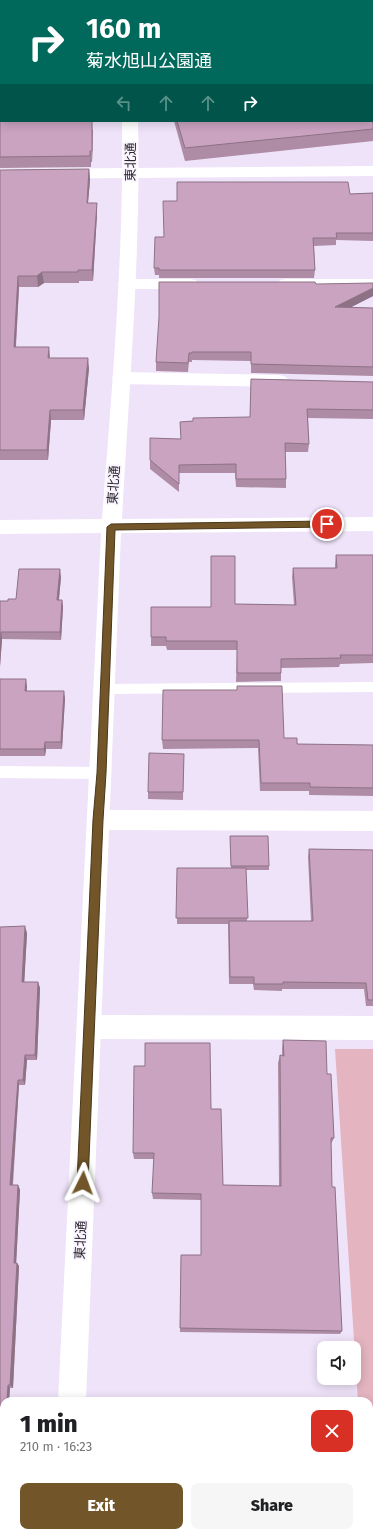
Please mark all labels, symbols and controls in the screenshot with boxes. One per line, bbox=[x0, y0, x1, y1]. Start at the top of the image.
text: 160 m bbox=[86, 12, 161, 45]
icon: right bbox=[20, 16, 72, 68]
text: 菊水旭山公園通 bbox=[86, 50, 212, 72]
icon: left bbox=[113, 92, 135, 114]
icon: ahead bbox=[155, 92, 177, 114]
icon: ahead bbox=[197, 92, 219, 114]
icon: right bbox=[239, 92, 261, 114]
street label: 東北通 bbox=[123, 142, 138, 182]
street label: 東北通 bbox=[105, 465, 122, 505]
pin bbox=[310, 507, 344, 541]
icon: arrive bbox=[316, 513, 338, 535]
position arrow bbox=[62, 1162, 104, 1204]
street label: 東北通 bbox=[72, 1220, 89, 1260]
map controls bbox=[317, 1341, 361, 1385]
button: sound bbox=[317, 1341, 361, 1385]
text: 1 min bbox=[20, 1410, 78, 1438]
button: close bbox=[311, 1410, 353, 1452]
text: 210 m · 16:23 bbox=[20, 1439, 92, 1454]
button: Exit bbox=[20, 1483, 183, 1529]
button: Share bbox=[191, 1483, 353, 1529]

